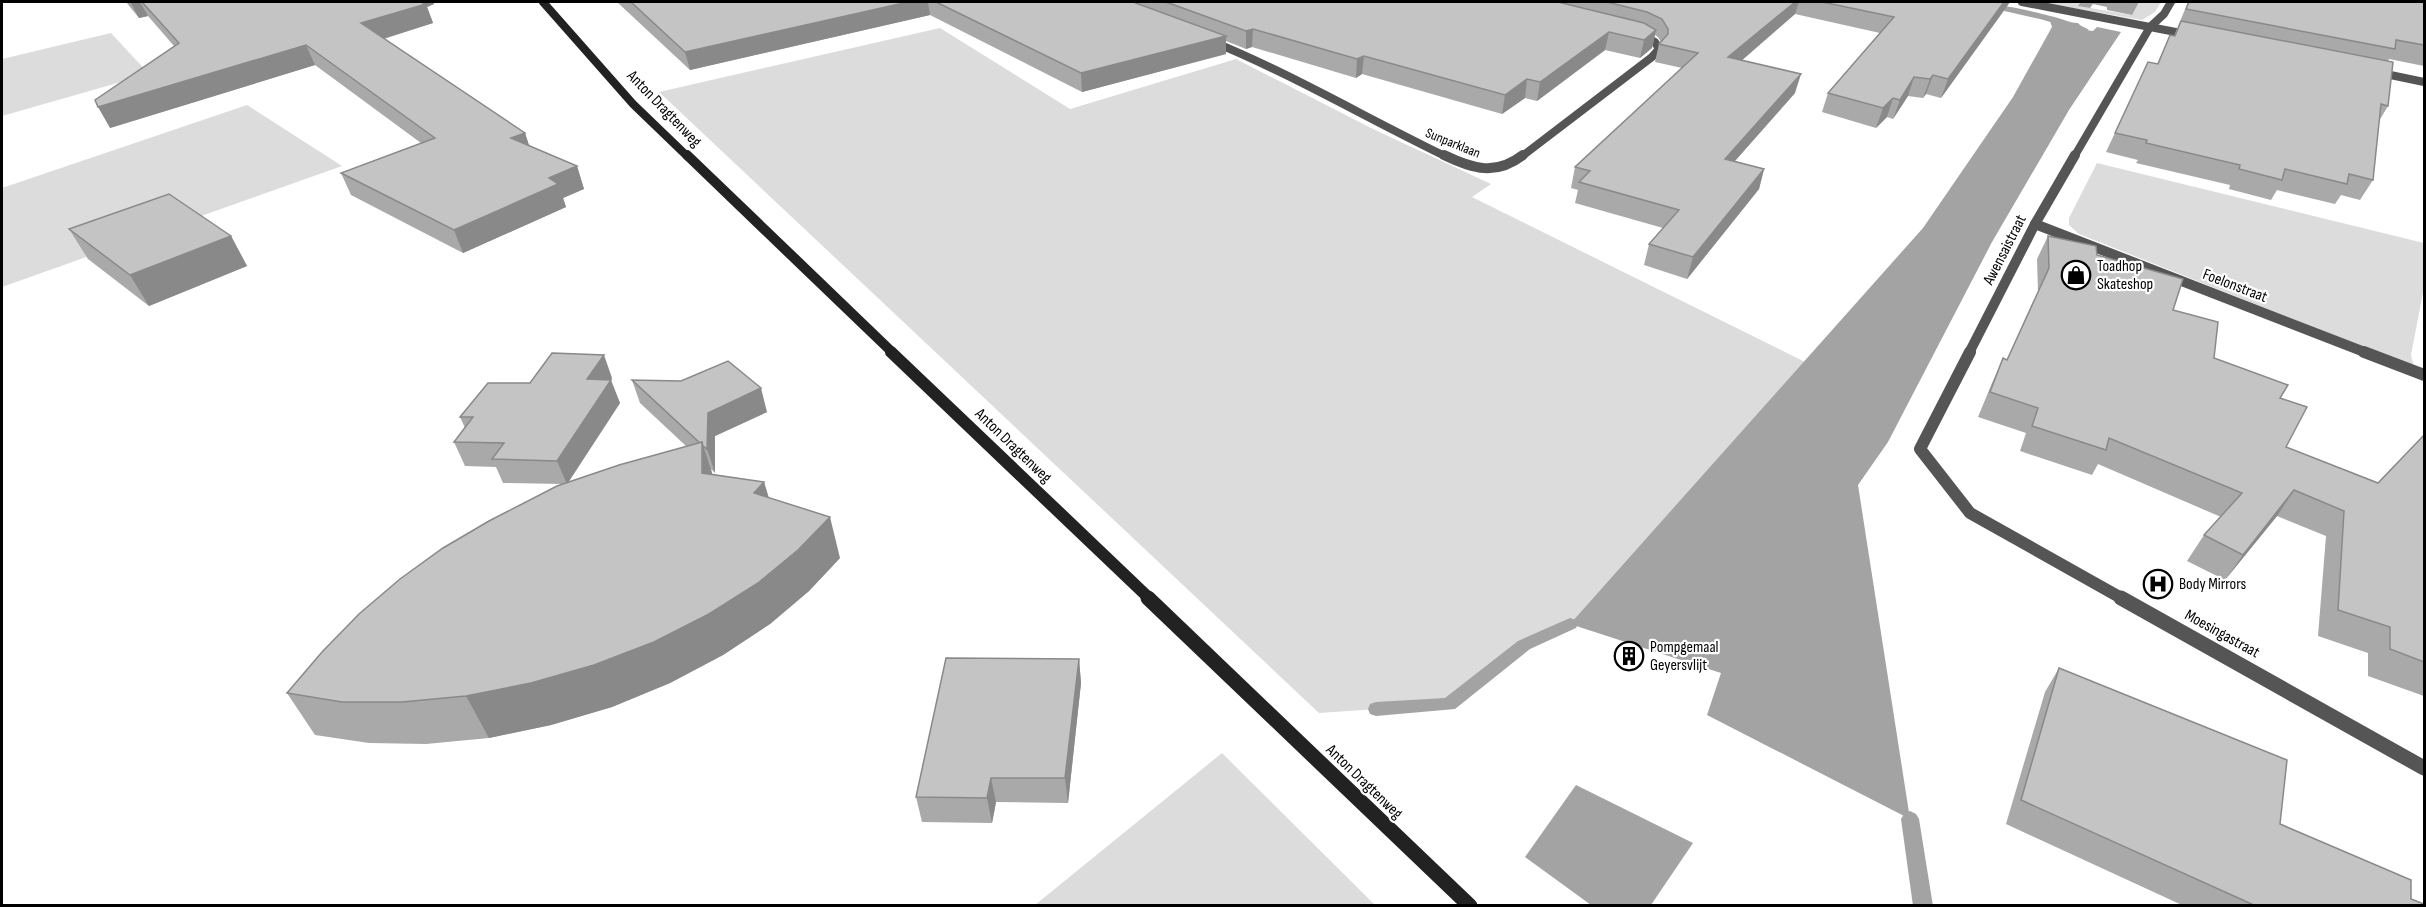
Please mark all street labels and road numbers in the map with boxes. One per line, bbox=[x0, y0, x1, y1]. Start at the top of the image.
street label: Anton Dragtenweg bbox=[622, 66, 705, 151]
street label: Sunparklaan bbox=[1423, 124, 1483, 162]
street label: Awensaistraat bbox=[1979, 212, 2031, 289]
street label: Foelonstraat bbox=[2200, 265, 2270, 307]
street label: Anton Dragtenweg bbox=[970, 404, 1055, 487]
street label: Moesingastraat bbox=[2181, 606, 2263, 662]
street label: Anton Dragtenweg bbox=[1321, 740, 1406, 823]

